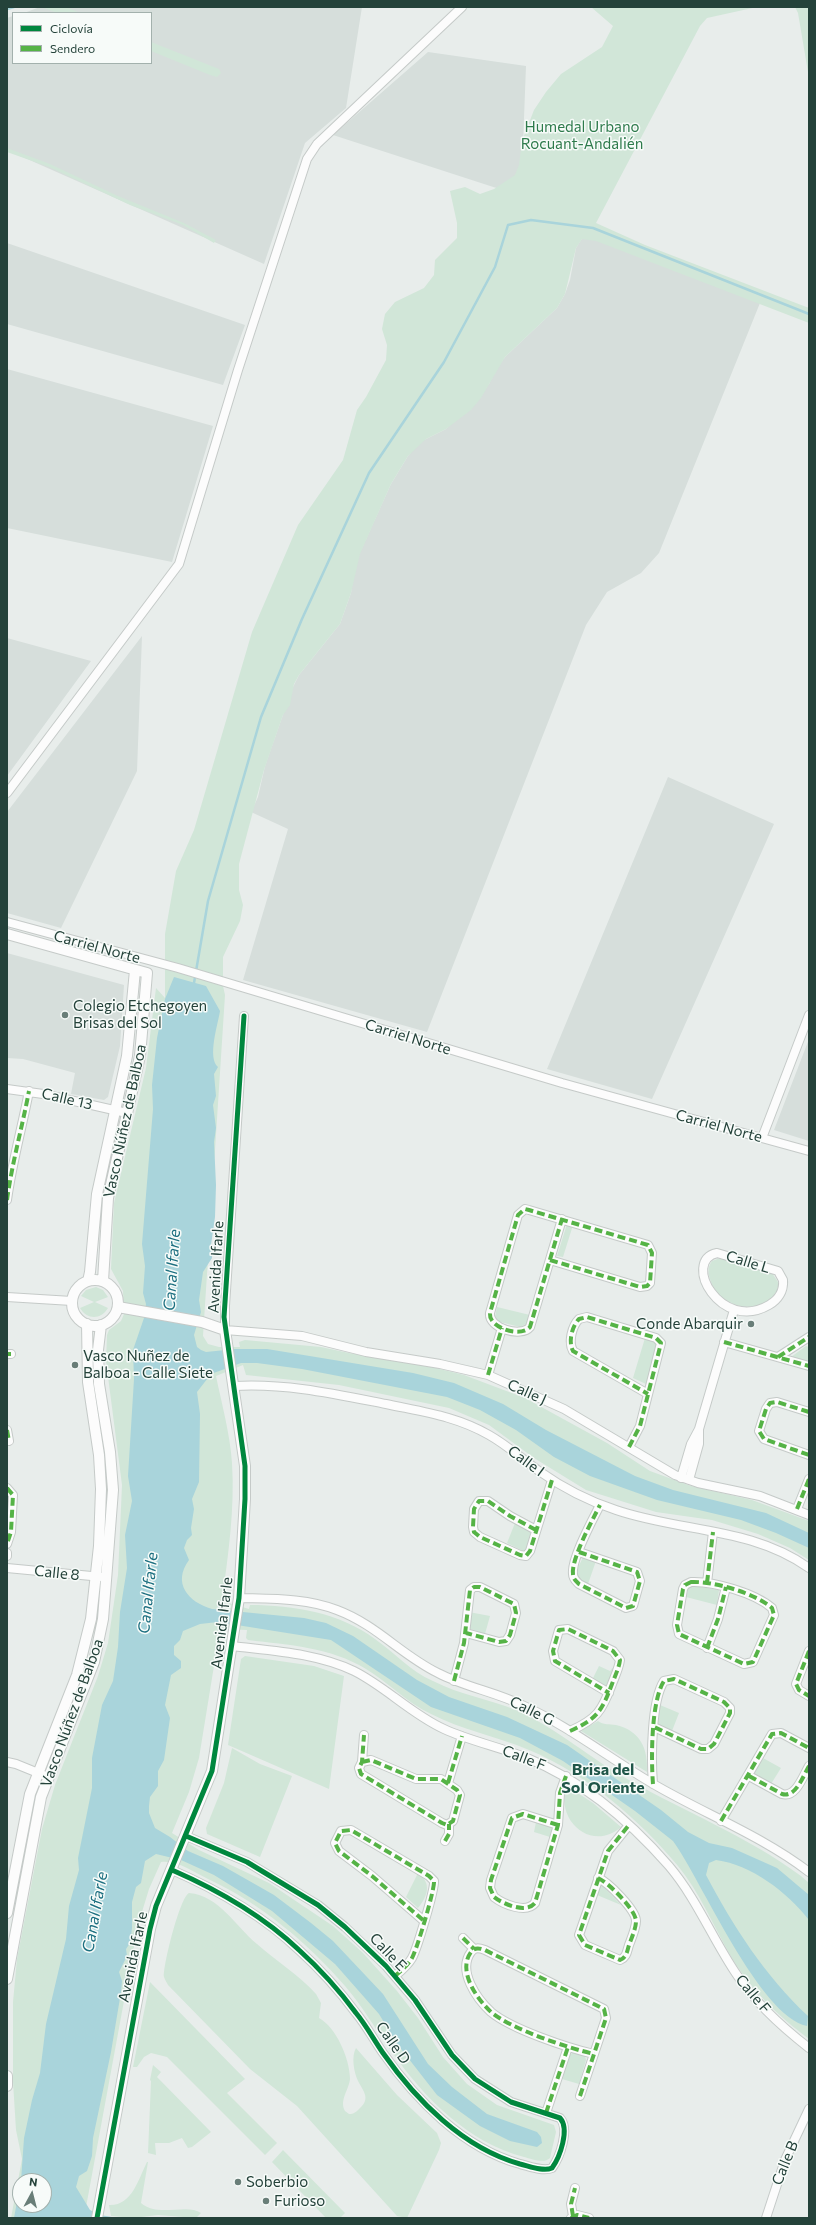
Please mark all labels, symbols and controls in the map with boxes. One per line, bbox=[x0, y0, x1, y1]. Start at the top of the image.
legend bbox=[12, 12, 152, 64]
text: Ciclovía bbox=[50, 21, 93, 35]
text: Sendero bbox=[50, 41, 95, 55]
park label: Humedal Urbano Rocuant-Andalién bbox=[521, 118, 643, 153]
street label: Carriel Norte bbox=[52, 927, 142, 967]
place label: Colegio Etchegoyen Brisas del Sol bbox=[73, 997, 207, 1032]
marker: Colegio Etchegoyen Brisas del Sol bbox=[60, 1010, 70, 1020]
street label: Carriel Norte bbox=[363, 1015, 453, 1059]
street label: Vasco Núñez de Balboa bbox=[100, 1043, 150, 1199]
street label: Calle 13 bbox=[40, 1084, 94, 1114]
street label: Carriel Norte bbox=[674, 1106, 764, 1146]
street label: Avenida Ifarle bbox=[205, 1220, 227, 1314]
water label: Canal Ifarle bbox=[160, 1228, 184, 1312]
street label: Calle L bbox=[724, 1247, 772, 1277]
place label: Conde Abarquir bbox=[636, 1315, 743, 1333]
marker: Conde Abarquir bbox=[746, 1319, 756, 1329]
place label: Vasco Nuñez de Balboa - Calle Siete bbox=[83, 1347, 213, 1382]
marker: Vasco Nuñez de Balboa - Calle Siete bbox=[70, 1360, 80, 1370]
street label: Calle J bbox=[505, 1375, 549, 1409]
street label: Calle I bbox=[504, 1442, 548, 1480]
water label: Canal Ifarle bbox=[134, 1551, 162, 1635]
street label: Calle 8 bbox=[33, 1562, 81, 1584]
street label: Avenida Ifarle bbox=[207, 1576, 237, 1670]
street label: Vasco Núñez de Balboa bbox=[37, 1636, 107, 1790]
street label: Calle G bbox=[507, 1692, 557, 1730]
street label: Calle F bbox=[500, 1742, 548, 1774]
district label: Brisa del Sol Oriente bbox=[561, 1760, 645, 1798]
water label: Canal Ifarle bbox=[78, 1870, 112, 1954]
street label: Avenida Ifarle bbox=[115, 1910, 151, 2004]
street label: Calle E bbox=[366, 1929, 410, 1975]
street label: Calle F bbox=[732, 1971, 774, 2017]
street label: Calle D bbox=[372, 2018, 414, 2068]
street label: Calle B bbox=[768, 2138, 802, 2188]
north arrow bbox=[12, 2173, 52, 2213]
place label: Soberbio bbox=[246, 2173, 308, 2191]
text: N bbox=[28, 2175, 38, 2189]
marker: Soberbio bbox=[233, 2177, 243, 2187]
place label: Furioso bbox=[274, 2192, 325, 2210]
marker: Furioso bbox=[261, 2196, 271, 2206]

